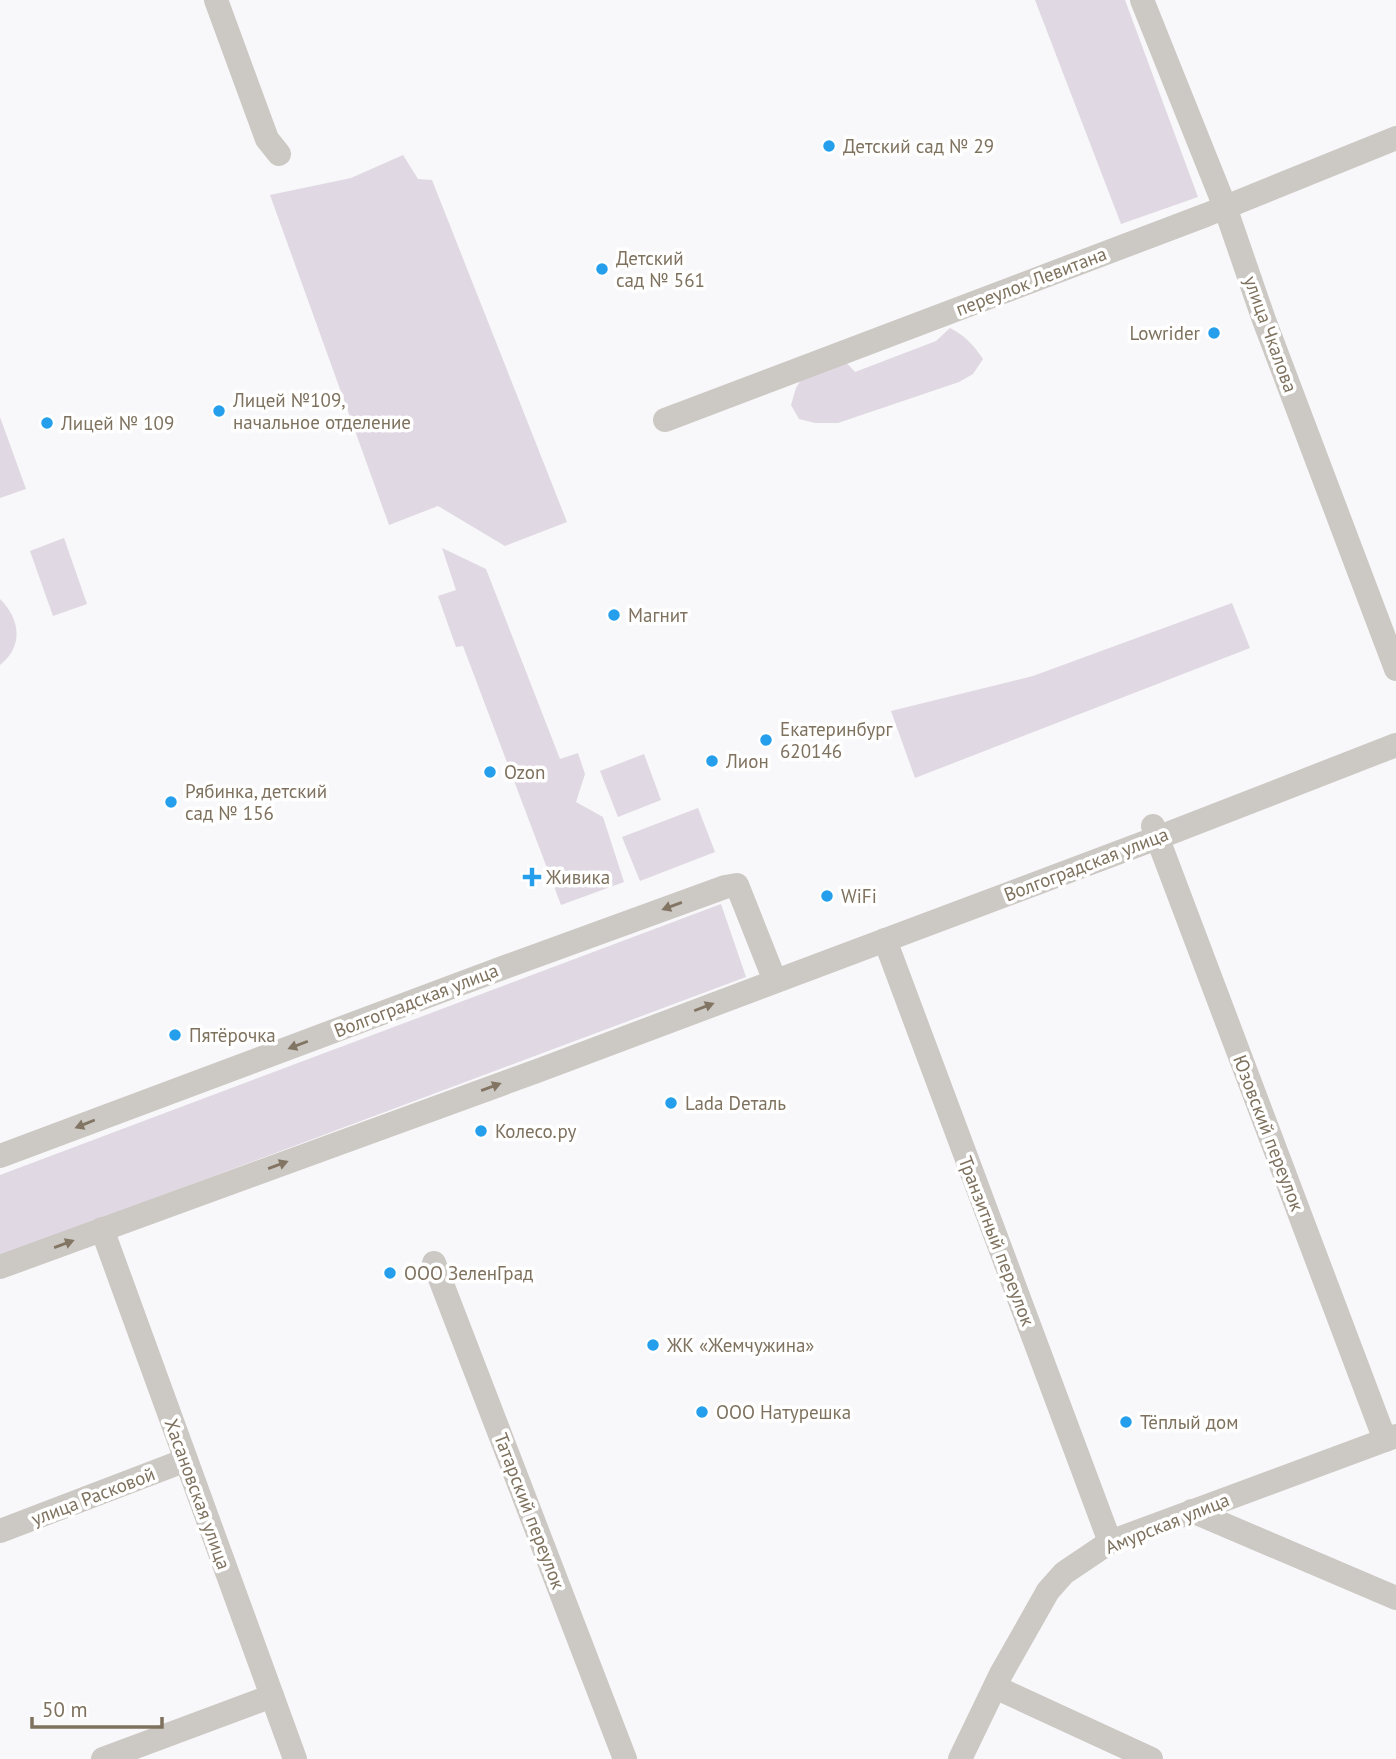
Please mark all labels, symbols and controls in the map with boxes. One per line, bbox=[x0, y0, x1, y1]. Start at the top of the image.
place label: Детский сад № 29 bbox=[843, 134, 994, 158]
marker: Детский сад № 29 bbox=[821, 138, 837, 154]
street label: переулок Левитана bbox=[952, 241, 1110, 321]
place label: Детский сад № 561 bbox=[616, 246, 705, 292]
marker: Детский сад № 561 bbox=[594, 261, 610, 277]
street label: улица Чкалова bbox=[1239, 273, 1303, 395]
place label: Lowrider bbox=[1129, 321, 1201, 345]
marker: Lowrider bbox=[1206, 325, 1222, 341]
place label: Лицей №109, начальное отделение bbox=[232, 388, 411, 434]
marker: Лицей №109, начальное отделение bbox=[211, 403, 227, 419]
place label: Лицей № 109 bbox=[60, 411, 174, 435]
marker: Лицей № 109 bbox=[39, 415, 55, 431]
place label: Магнит bbox=[628, 603, 688, 627]
marker: Магнит bbox=[606, 607, 622, 623]
place label: Екатеринбург 620146 bbox=[780, 717, 894, 763]
marker: Екатеринбург 620146 bbox=[758, 732, 774, 748]
place label: Лион bbox=[725, 749, 769, 773]
marker: Лион bbox=[704, 753, 720, 769]
place label: Ozon bbox=[504, 760, 545, 784]
marker: Ozon bbox=[482, 764, 498, 780]
place label: Рябинка, детский сад № 156 bbox=[185, 779, 327, 825]
marker: Рябинка, детский сад № 156 bbox=[163, 794, 179, 810]
street label: Волгоградская улица bbox=[1000, 822, 1172, 906]
place label: Живика bbox=[545, 865, 610, 889]
marker: Живика bbox=[524, 869, 540, 885]
place label: WiFi bbox=[841, 884, 877, 908]
marker: WiFi bbox=[819, 888, 835, 904]
one-way arrow bbox=[662, 901, 683, 912]
street label: Волгоградская улица bbox=[330, 958, 502, 1042]
one-way arrow bbox=[694, 1002, 715, 1013]
place label: Пятёрочка bbox=[189, 1023, 276, 1047]
marker: Пятёрочка bbox=[167, 1027, 183, 1043]
one-way arrow bbox=[287, 1039, 308, 1050]
street label: Юзовский переулок bbox=[1228, 1052, 1310, 1214]
one-way arrow bbox=[481, 1081, 502, 1092]
place label: Lada Dеталь bbox=[685, 1091, 786, 1115]
marker: Lada Dеталь bbox=[663, 1095, 679, 1111]
one-way arrow bbox=[74, 1118, 95, 1129]
place label: Колесо.ру bbox=[495, 1119, 576, 1143]
marker: Колесо.ру bbox=[473, 1123, 489, 1139]
street label: Транзитный переулок bbox=[954, 1153, 1040, 1329]
one-way arrow bbox=[267, 1159, 288, 1170]
one-way arrow bbox=[53, 1238, 74, 1249]
place label: ООО ЗеленГрад bbox=[404, 1261, 533, 1285]
marker: ООО ЗеленГрад bbox=[382, 1265, 398, 1281]
place label: ЖК «Жемчужина» bbox=[666, 1333, 814, 1357]
marker: ЖК «Жемчужина» bbox=[645, 1337, 661, 1353]
place label: ООО Натурешка bbox=[716, 1400, 851, 1424]
marker: ООО Натурешка bbox=[694, 1404, 710, 1420]
place label: Тёплый дом bbox=[1140, 1410, 1238, 1434]
marker: Тёплый дом bbox=[1118, 1414, 1134, 1430]
street label: Хасановская улица bbox=[160, 1415, 236, 1573]
street label: Татарский переулок bbox=[489, 1429, 571, 1593]
street label: улица Расковой bbox=[28, 1461, 158, 1531]
street label: Амурская улица bbox=[1101, 1487, 1233, 1559]
scale bar bbox=[32, 1686, 161, 1730]
text: 50 m bbox=[42, 1696, 88, 1723]

